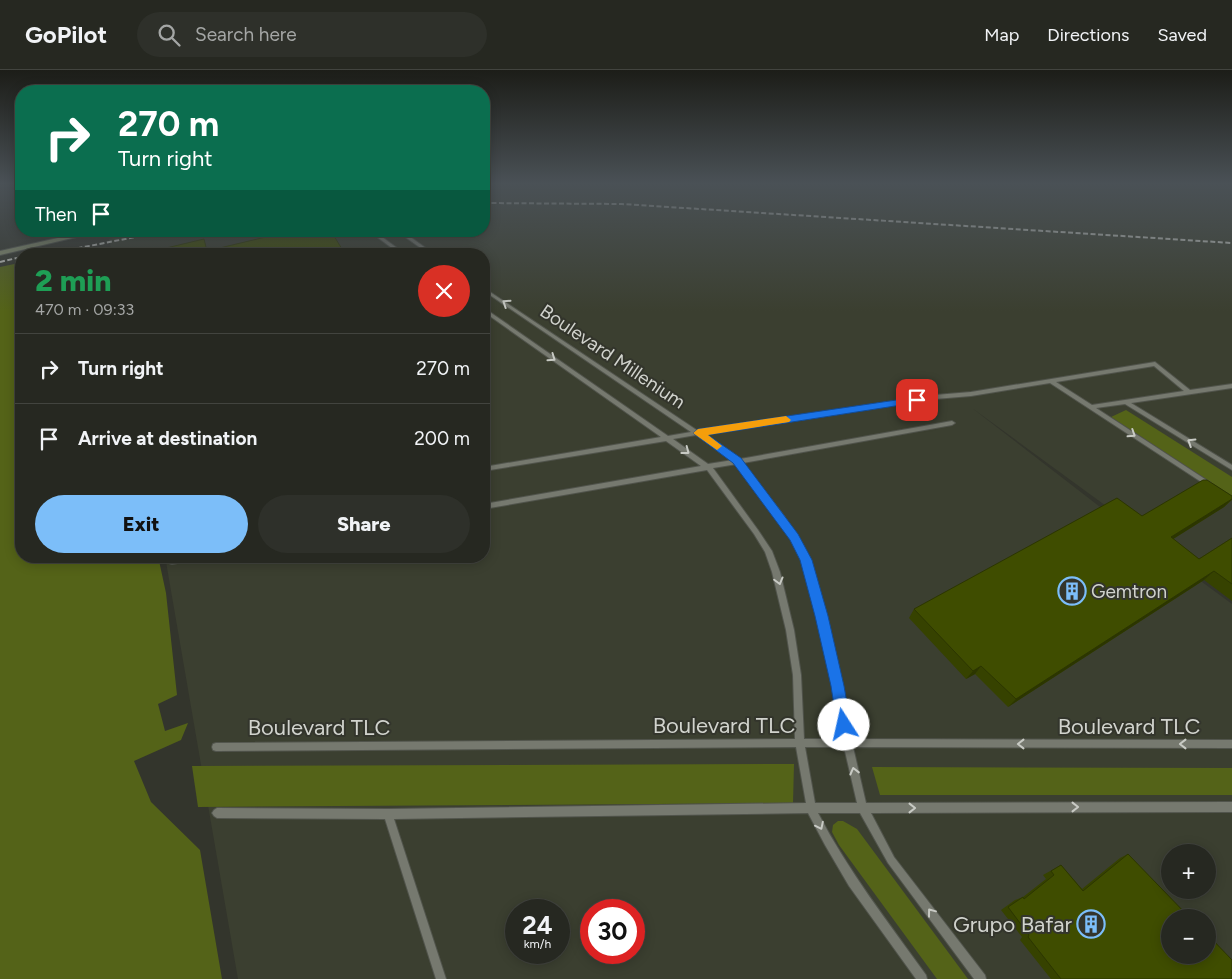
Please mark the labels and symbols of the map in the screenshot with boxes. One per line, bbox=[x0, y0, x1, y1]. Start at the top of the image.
street label: Boulevard Millenium bbox=[536, 299, 690, 414]
one-way arrow bbox=[502, 300, 511, 310]
one-way arrow bbox=[547, 352, 556, 361]
pin bbox=[896, 379, 938, 421]
one-way arrow bbox=[1126, 428, 1136, 437]
one-way arrow bbox=[1187, 439, 1196, 449]
one-way arrow bbox=[680, 445, 689, 453]
one-way arrow bbox=[773, 576, 784, 585]
building icon: Gemtron bbox=[1057, 576, 1087, 606]
place label: Gemtron bbox=[1091, 580, 1167, 603]
position arrow bbox=[817, 698, 869, 750]
street label: Boulevard TLC bbox=[653, 712, 795, 739]
street label: Boulevard TLC bbox=[1058, 713, 1200, 740]
street label: Boulevard TLC bbox=[248, 714, 390, 741]
one-way arrow bbox=[1017, 739, 1024, 749]
one-way arrow bbox=[1179, 739, 1187, 749]
one-way arrow bbox=[849, 767, 860, 776]
one-way arrow bbox=[1072, 802, 1079, 812]
one-way arrow bbox=[909, 803, 917, 813]
one-way arrow bbox=[814, 821, 824, 830]
speed limit sign: 30 bbox=[580, 899, 645, 964]
one-way arrow bbox=[928, 908, 937, 918]
building icon: Grupo Bafar bbox=[1076, 909, 1106, 939]
place label: Grupo Bafar bbox=[953, 911, 1073, 938]

